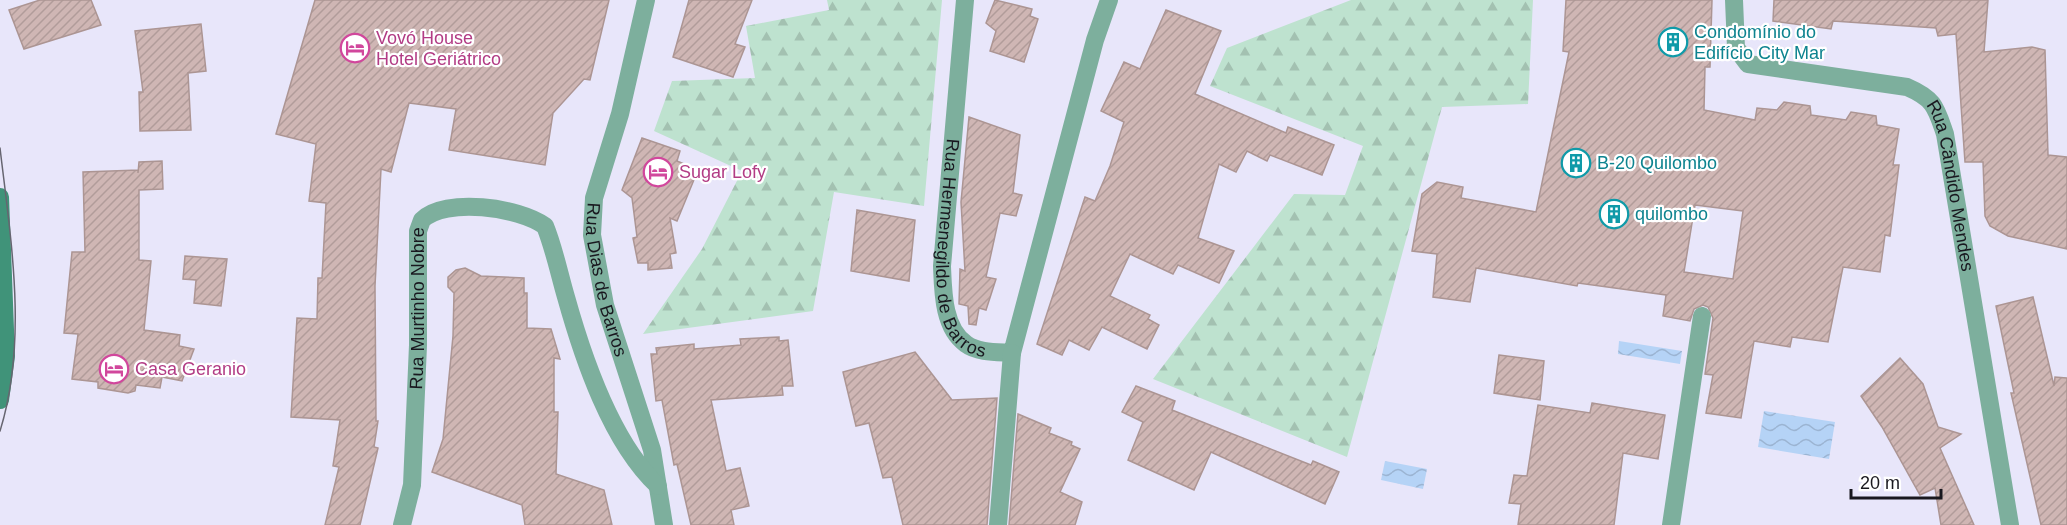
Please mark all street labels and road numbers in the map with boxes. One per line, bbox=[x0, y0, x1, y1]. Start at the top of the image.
street label: Rua Cândido Mendes bbox=[1923, 97, 1978, 273]
street label: Rua Hermenegildo de Barros bbox=[932, 138, 988, 361]
street label: Rua Dias de Barros bbox=[582, 202, 631, 359]
street label: Rua Murtinho Nobre bbox=[406, 227, 428, 390]

